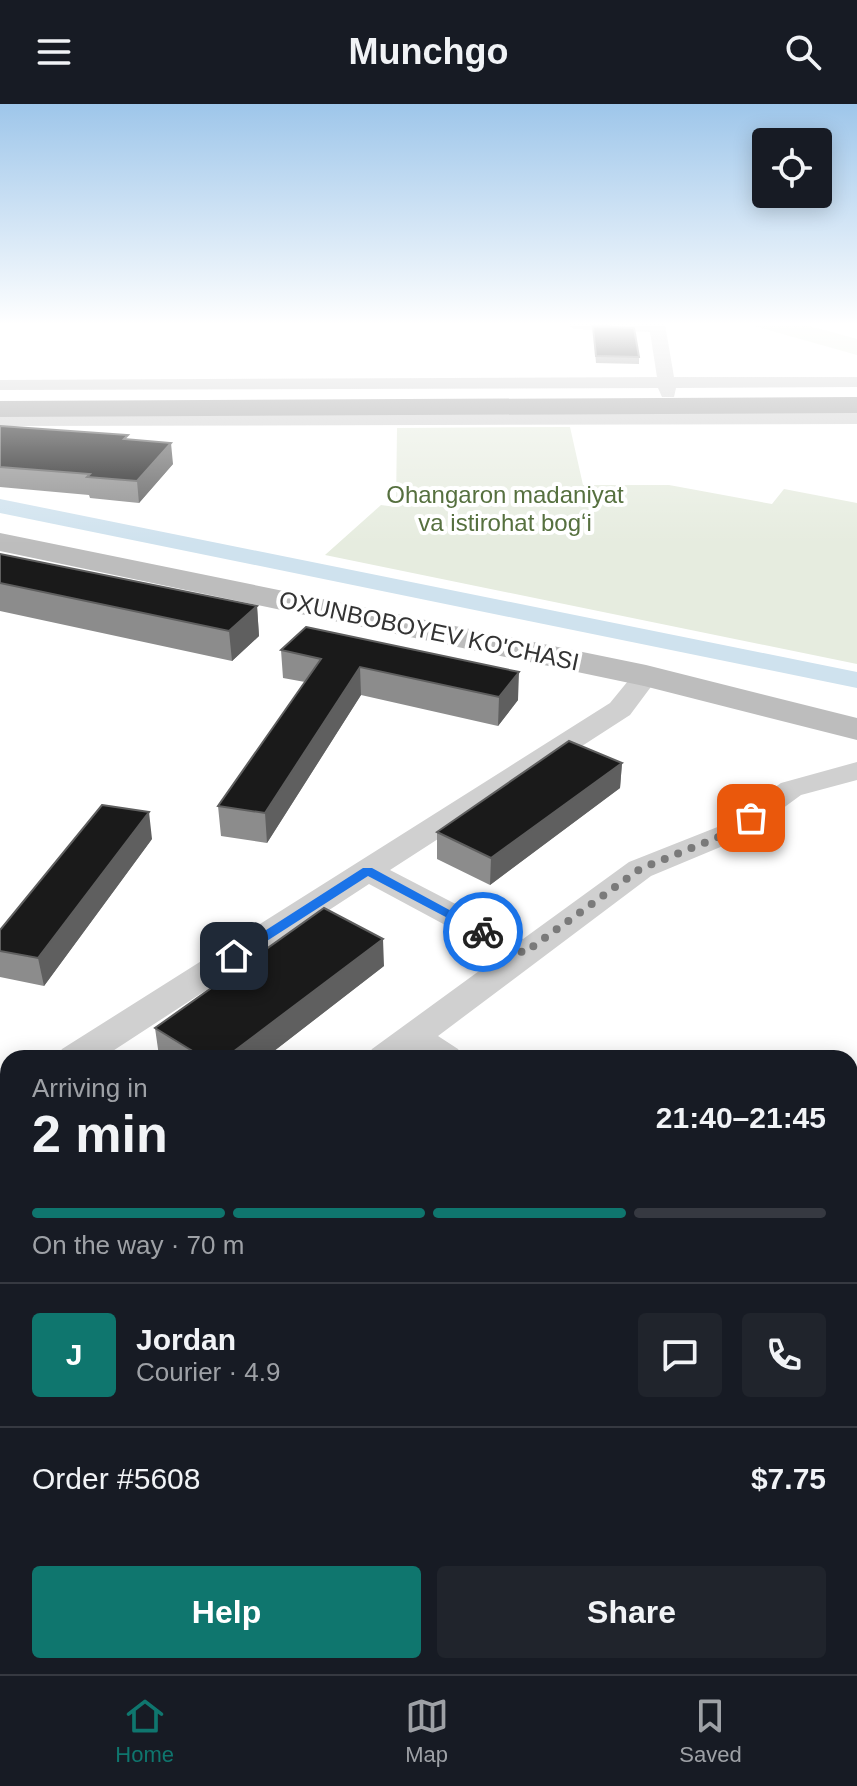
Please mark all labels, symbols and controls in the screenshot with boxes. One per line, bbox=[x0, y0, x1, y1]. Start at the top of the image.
icon: menu bbox=[32, 30, 76, 74]
icon: search bbox=[781, 30, 825, 74]
text: Munchgo bbox=[349, 31, 508, 72]
map controls bbox=[752, 128, 832, 208]
button: locate bbox=[752, 128, 832, 208]
park label: Ohangaron madaniyat va istirohat bogʻi bbox=[386, 481, 624, 536]
street label: OXUNBOBOYEV KO'CHASI bbox=[277, 585, 582, 676]
pin bbox=[717, 784, 785, 852]
icon: bag bbox=[729, 796, 773, 840]
courier bbox=[443, 892, 523, 972]
icon: bike bbox=[461, 910, 505, 954]
pin bbox=[200, 922, 268, 990]
icon: home bbox=[212, 934, 256, 978]
text: Arriving in bbox=[32, 1073, 148, 1103]
text: 21:40–21:45 bbox=[656, 1101, 826, 1134]
text: 2 min bbox=[32, 1105, 168, 1163]
text: On the way · 70 m bbox=[32, 1230, 244, 1260]
button: chat bbox=[638, 1313, 722, 1397]
button: phone bbox=[742, 1313, 826, 1397]
text: Jordan bbox=[136, 1323, 236, 1356]
text: J bbox=[66, 1338, 82, 1371]
text: Courier · 4.9 bbox=[136, 1357, 281, 1387]
text: Order #5608 bbox=[32, 1462, 200, 1495]
text: $7.75 bbox=[751, 1462, 826, 1495]
button: Help bbox=[32, 1566, 421, 1658]
button: Share bbox=[437, 1566, 826, 1658]
tab: Home bbox=[115, 1694, 174, 1768]
tab: Map bbox=[405, 1694, 449, 1768]
tab: Saved bbox=[679, 1694, 742, 1768]

